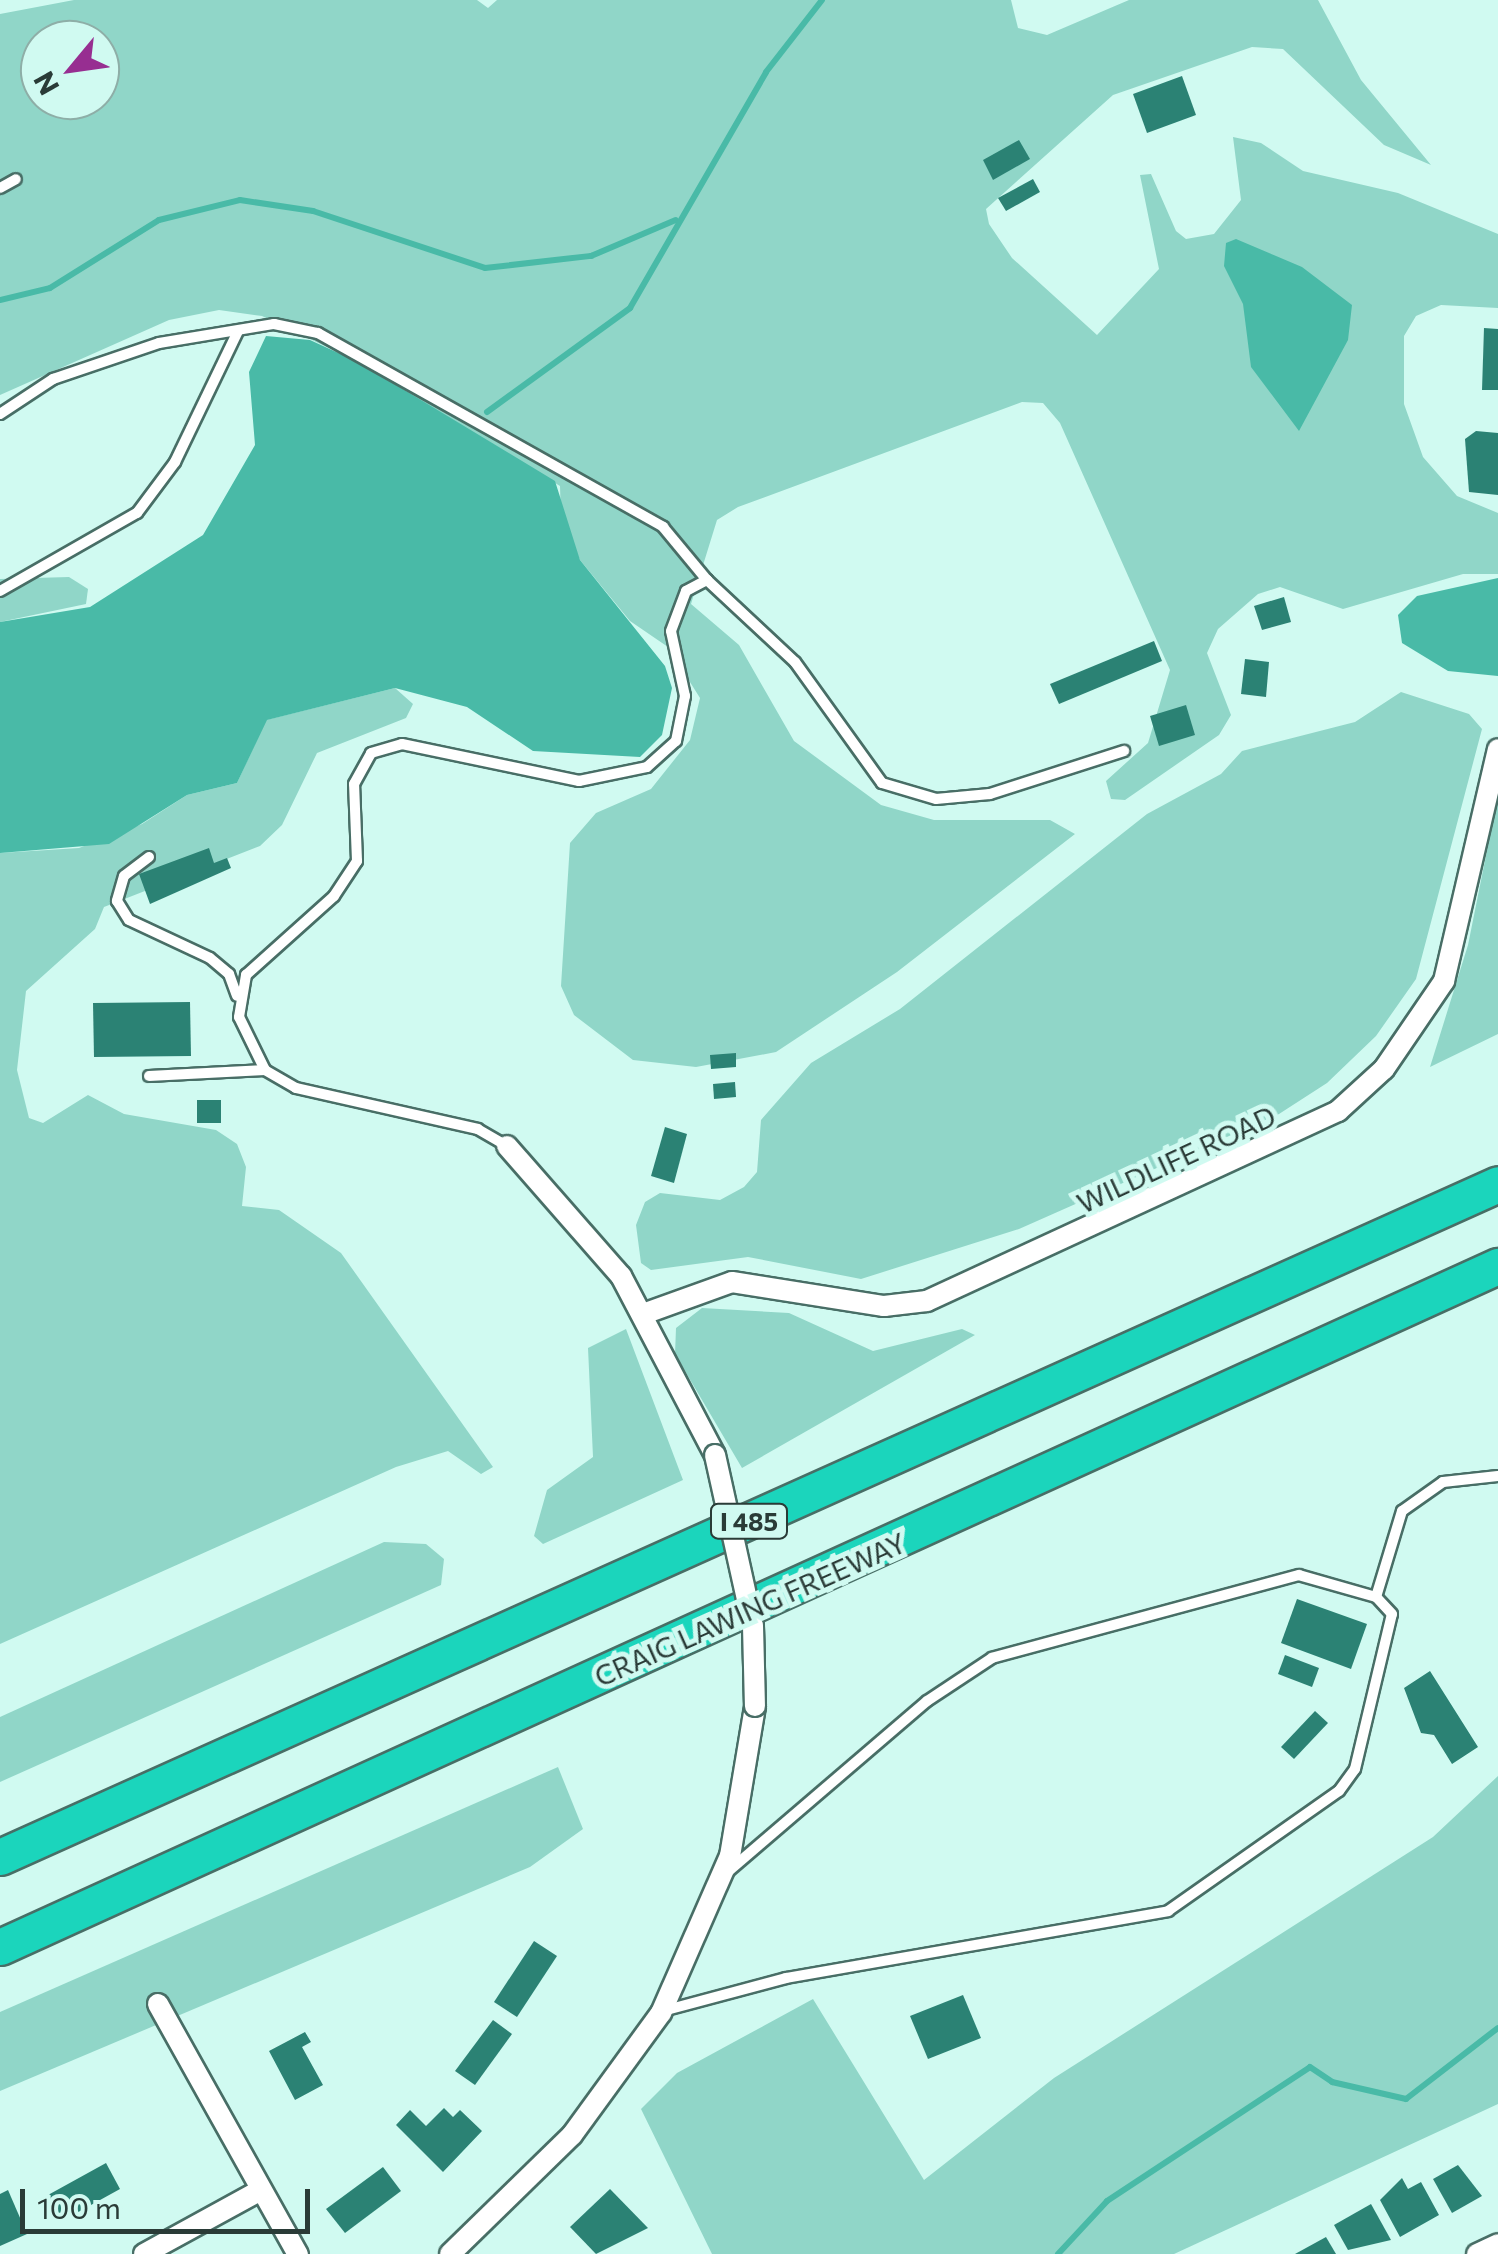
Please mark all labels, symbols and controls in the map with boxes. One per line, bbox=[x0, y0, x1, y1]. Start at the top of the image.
north arrow bbox=[20, 20, 120, 120]
text: N bbox=[26, 66, 65, 101]
street label: WILDLIFE ROAD bbox=[1071, 1098, 1281, 1220]
road number: I 485 bbox=[709, 1501, 789, 1541]
street label: CRAIG LAWING FREEWAY bbox=[589, 1525, 911, 1693]
scale bar bbox=[25, 2169, 315, 2231]
text: 100 m bbox=[37, 2188, 121, 2225]

